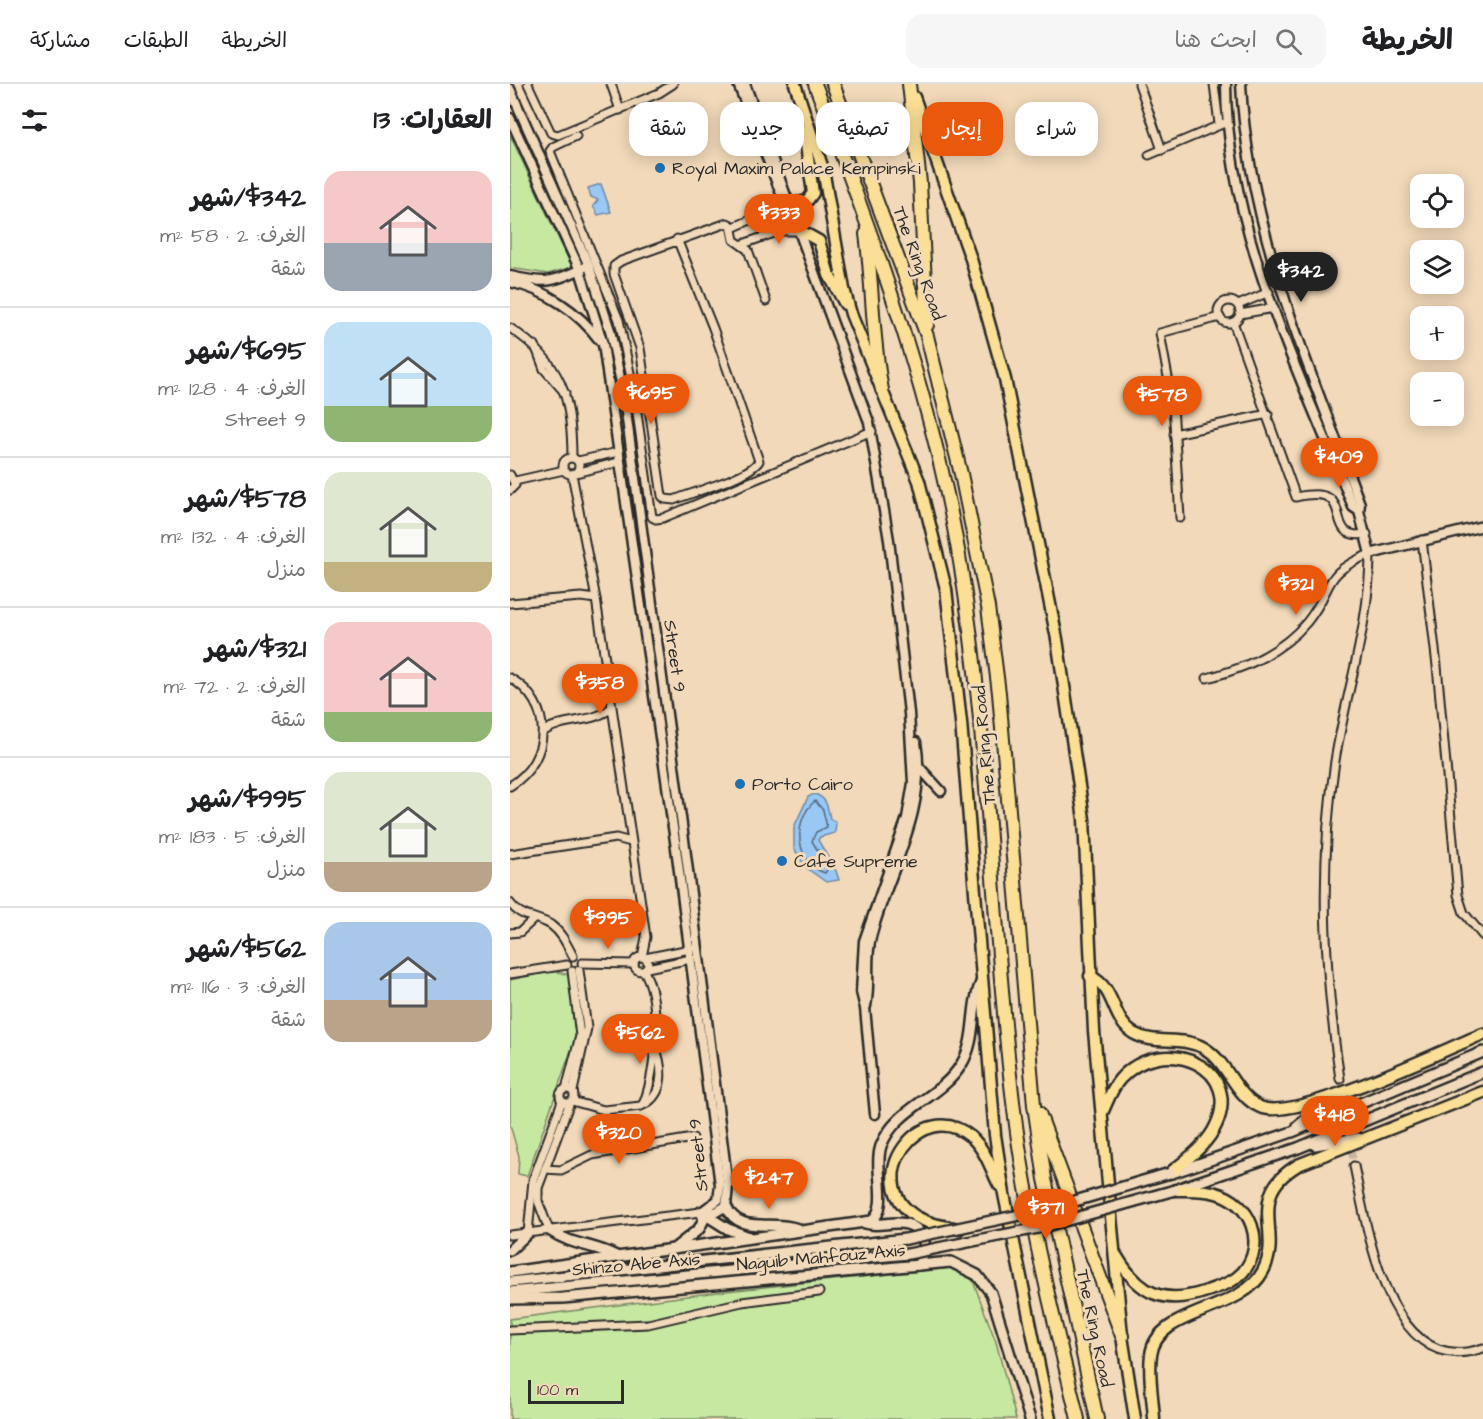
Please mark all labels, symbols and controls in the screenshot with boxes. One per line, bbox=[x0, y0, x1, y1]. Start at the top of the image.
search box bbox=[906, 14, 1326, 68]
text: الخريطة bbox=[1362, 21, 1453, 60]
text: ابحث هنا bbox=[1175, 25, 1257, 56]
icon: search bbox=[1272, 25, 1305, 58]
text: مشاركة bbox=[30, 26, 91, 55]
text: الطبقات bbox=[124, 26, 189, 55]
text: الخريطة bbox=[222, 26, 287, 55]
text: العقارات: 13 bbox=[374, 102, 492, 138]
chip: شقة bbox=[629, 102, 708, 156]
chip: جديد bbox=[720, 102, 804, 156]
chip: تصفية bbox=[816, 102, 910, 156]
chip: إيجار bbox=[922, 102, 1003, 156]
chip: شراء bbox=[1015, 102, 1098, 156]
icon: filters bbox=[18, 104, 51, 137]
place label: Royal Maxim Palace Kempinski bbox=[672, 156, 921, 182]
marker: Royal Maxim Palace Kempinski bbox=[653, 161, 667, 175]
map controls bbox=[1410, 174, 1464, 426]
button: locate bbox=[1410, 174, 1464, 228]
text: $342/شهر bbox=[191, 180, 306, 216]
pin: $333 bbox=[743, 194, 815, 245]
icon: home bbox=[372, 195, 444, 267]
text: $333 bbox=[758, 199, 800, 227]
street label: The Ring Road bbox=[885, 203, 951, 324]
text: الغرف: 2 · 58 m² bbox=[160, 222, 306, 250]
button: layers bbox=[1410, 240, 1464, 294]
pin: $342 bbox=[1265, 252, 1337, 303]
text: شقة bbox=[271, 255, 306, 283]
text: $342 bbox=[1278, 257, 1324, 285]
button: + bbox=[1410, 306, 1464, 360]
text: $695/شهر bbox=[187, 333, 306, 369]
icon: home bbox=[372, 346, 444, 418]
button: − bbox=[1410, 372, 1464, 426]
pin: $695 bbox=[615, 374, 687, 425]
text: الغرف: 4 · 128 m² bbox=[158, 375, 306, 403]
pin: $578 bbox=[1126, 376, 1198, 427]
text: $695 bbox=[626, 379, 676, 407]
text: $578 bbox=[1137, 381, 1187, 409]
text: Street 9 bbox=[225, 406, 306, 434]
pin: $409 bbox=[1303, 438, 1375, 489]
text: $409 bbox=[1315, 443, 1363, 471]
text: $578/شهر bbox=[185, 481, 306, 517]
icon: home bbox=[372, 496, 444, 568]
text: الغرف: 4 · 132 m² bbox=[161, 523, 306, 551]
text: منزل bbox=[267, 556, 306, 584]
pin: $321 bbox=[1260, 565, 1332, 616]
text: $321 bbox=[1278, 570, 1314, 598]
street label: Street 9 bbox=[657, 618, 692, 694]
text: $321/شهر bbox=[205, 631, 306, 667]
icon: home bbox=[372, 646, 444, 718]
pin: $358 bbox=[564, 664, 636, 715]
text: $358 bbox=[576, 669, 624, 697]
text: الغرف: 2 · 72 m² bbox=[163, 673, 306, 701]
street label: The Ring Road bbox=[967, 684, 1003, 806]
text: شقة bbox=[271, 706, 306, 734]
place label: Porto Cairo bbox=[752, 772, 853, 797]
marker: Porto Cairo bbox=[733, 777, 747, 791]
text: $995/شهر bbox=[188, 781, 306, 817]
icon: home bbox=[372, 796, 444, 868]
text: الغرف: 5 · 183 m² bbox=[159, 823, 306, 851]
place label: Cafe Supreme bbox=[794, 849, 918, 874]
marker: Cafe Supreme bbox=[775, 854, 789, 868]
text: منزل bbox=[267, 856, 306, 884]
pin: $995 bbox=[572, 899, 644, 950]
text: $995 bbox=[584, 904, 632, 932]
text: $562/شهر bbox=[187, 931, 306, 967]
icon: home bbox=[372, 946, 444, 1018]
text: الغرف: 3 · 116 m² bbox=[171, 973, 306, 1001]
text: شقة bbox=[271, 1006, 306, 1034]
pin: $562 bbox=[604, 1014, 676, 1065]
text: $562 bbox=[615, 1019, 665, 1047]
pin: $418 bbox=[1299, 1096, 1371, 1147]
text: $418 bbox=[1315, 1101, 1355, 1129]
pin: $320 bbox=[583, 1114, 655, 1165]
street label: Street 9 bbox=[682, 1117, 715, 1193]
text: $320 bbox=[596, 1119, 642, 1147]
pin: $247 bbox=[733, 1159, 805, 1210]
text: $247 bbox=[745, 1164, 793, 1192]
pin: $371 bbox=[1010, 1189, 1082, 1240]
text: $371 bbox=[1028, 1194, 1064, 1222]
street label: Naguib Mahfouz Axis bbox=[735, 1238, 907, 1278]
street label: Shinzo Abe Axis bbox=[571, 1246, 701, 1283]
street label: The Ring Road bbox=[1069, 1267, 1119, 1389]
scale bar bbox=[528, 1377, 624, 1404]
text: 100 m bbox=[537, 1379, 578, 1401]

